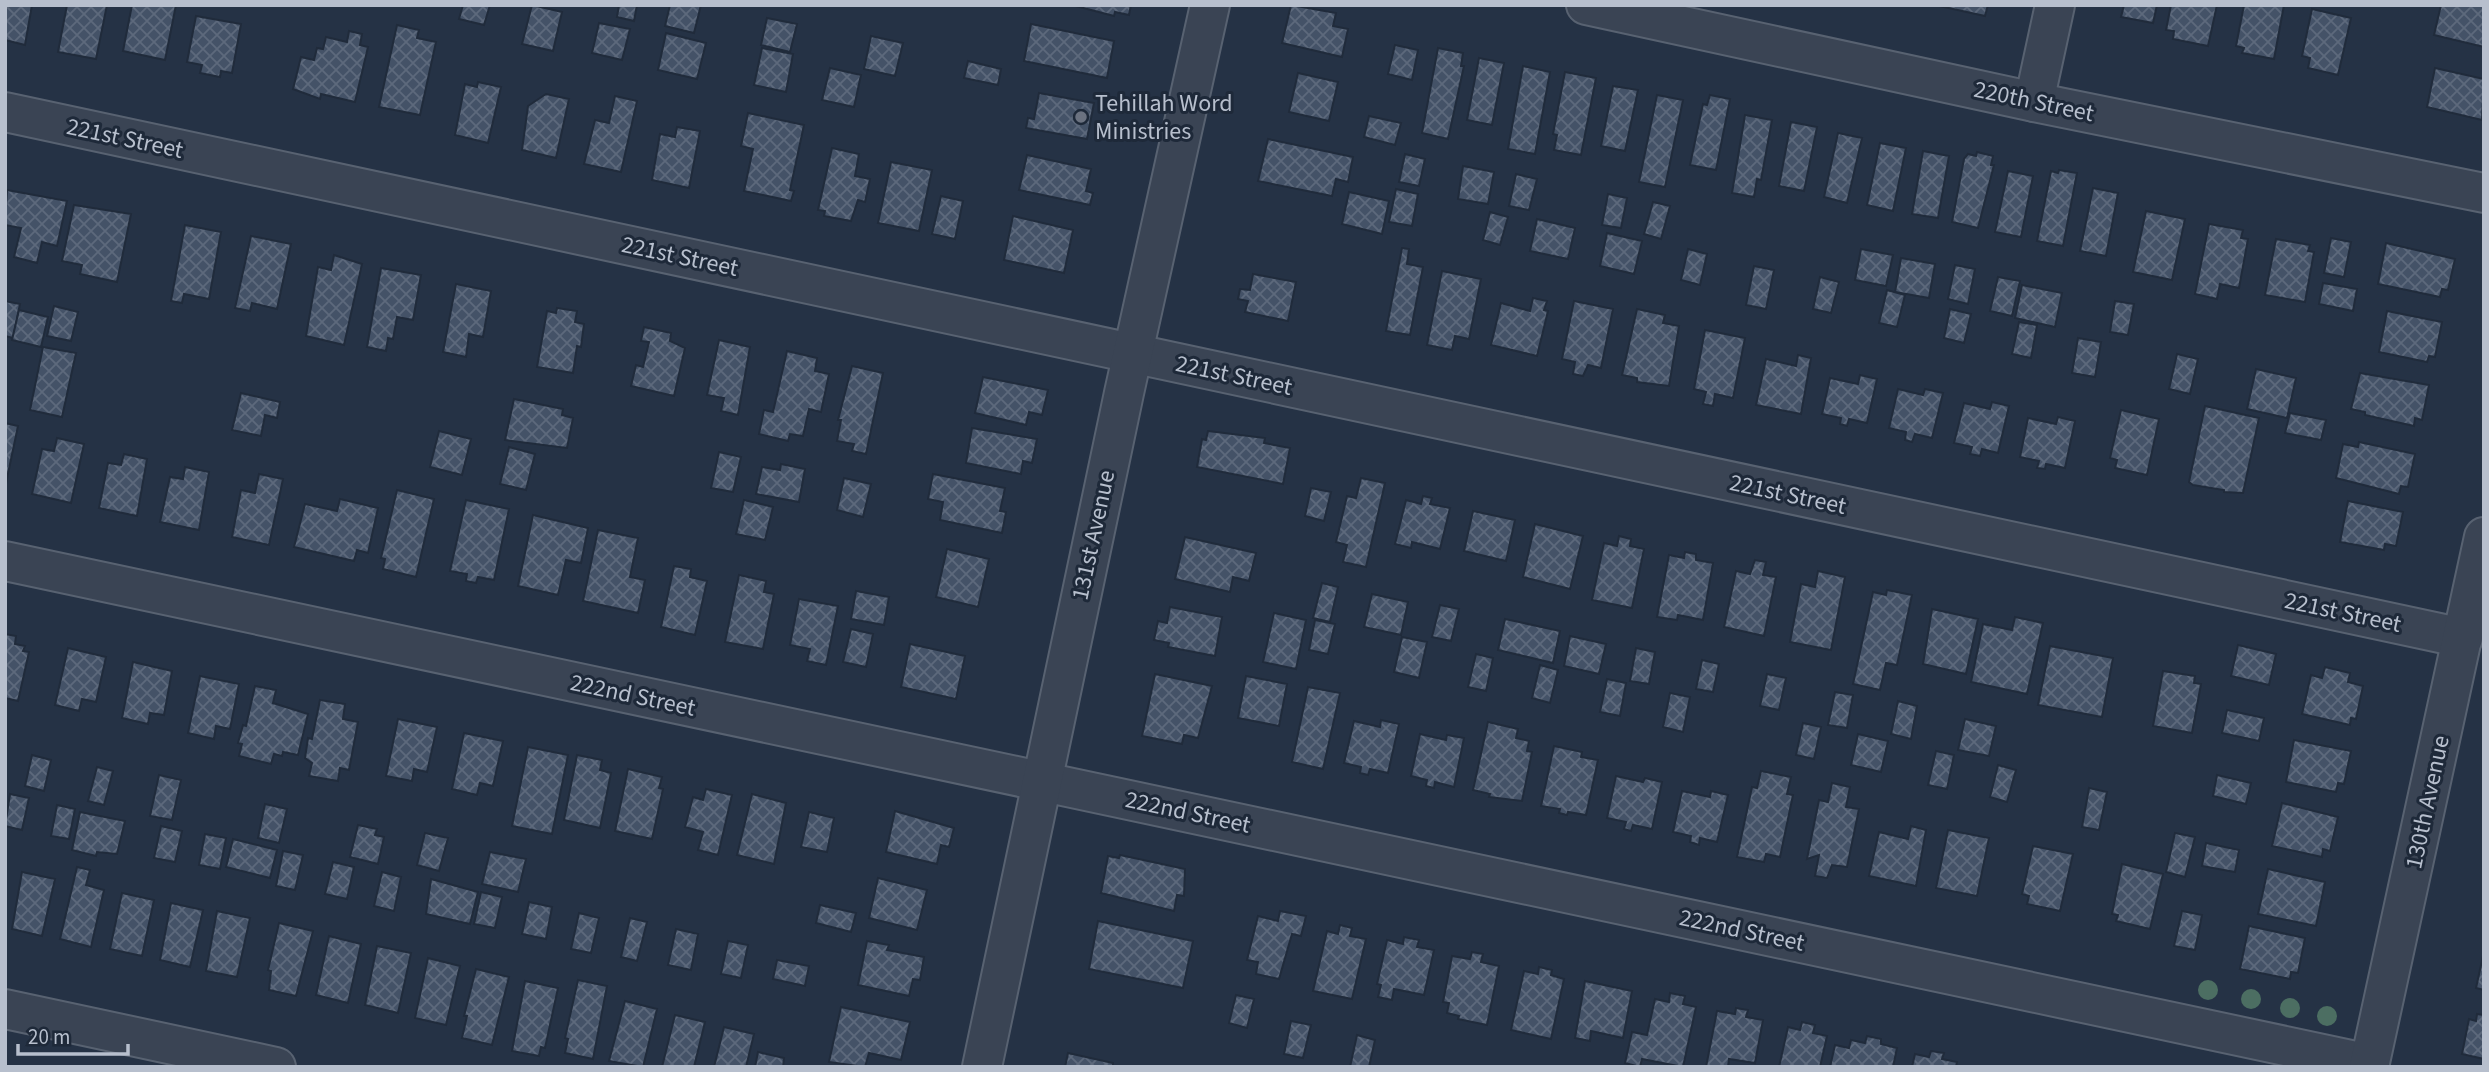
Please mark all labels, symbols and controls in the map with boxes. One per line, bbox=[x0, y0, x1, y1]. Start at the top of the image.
street label: 220th Street bbox=[1971, 72, 2097, 131]
place label: Tehillah Word Ministries bbox=[1095, 86, 1233, 149]
street label: 221st Street bbox=[63, 109, 186, 168]
marker: Tehillah Word Ministries bbox=[1073, 109, 1089, 125]
street label: 221st Street bbox=[618, 227, 741, 286]
street label: 221st Street bbox=[1172, 346, 1295, 405]
street label: 221st Street bbox=[1726, 465, 1849, 524]
street label: 131st Avenue bbox=[1063, 467, 1124, 603]
street label: 221st Street bbox=[2281, 583, 2404, 642]
street label: 222nd Street bbox=[567, 665, 699, 726]
street label: 130th Avenue bbox=[2396, 732, 2459, 872]
street label: 222nd Street bbox=[1122, 782, 1254, 843]
street label: 222nd Street bbox=[1676, 900, 1808, 961]
scale bar bbox=[18, 1012, 128, 1056]
text: 20 m bbox=[28, 1022, 70, 1052]

